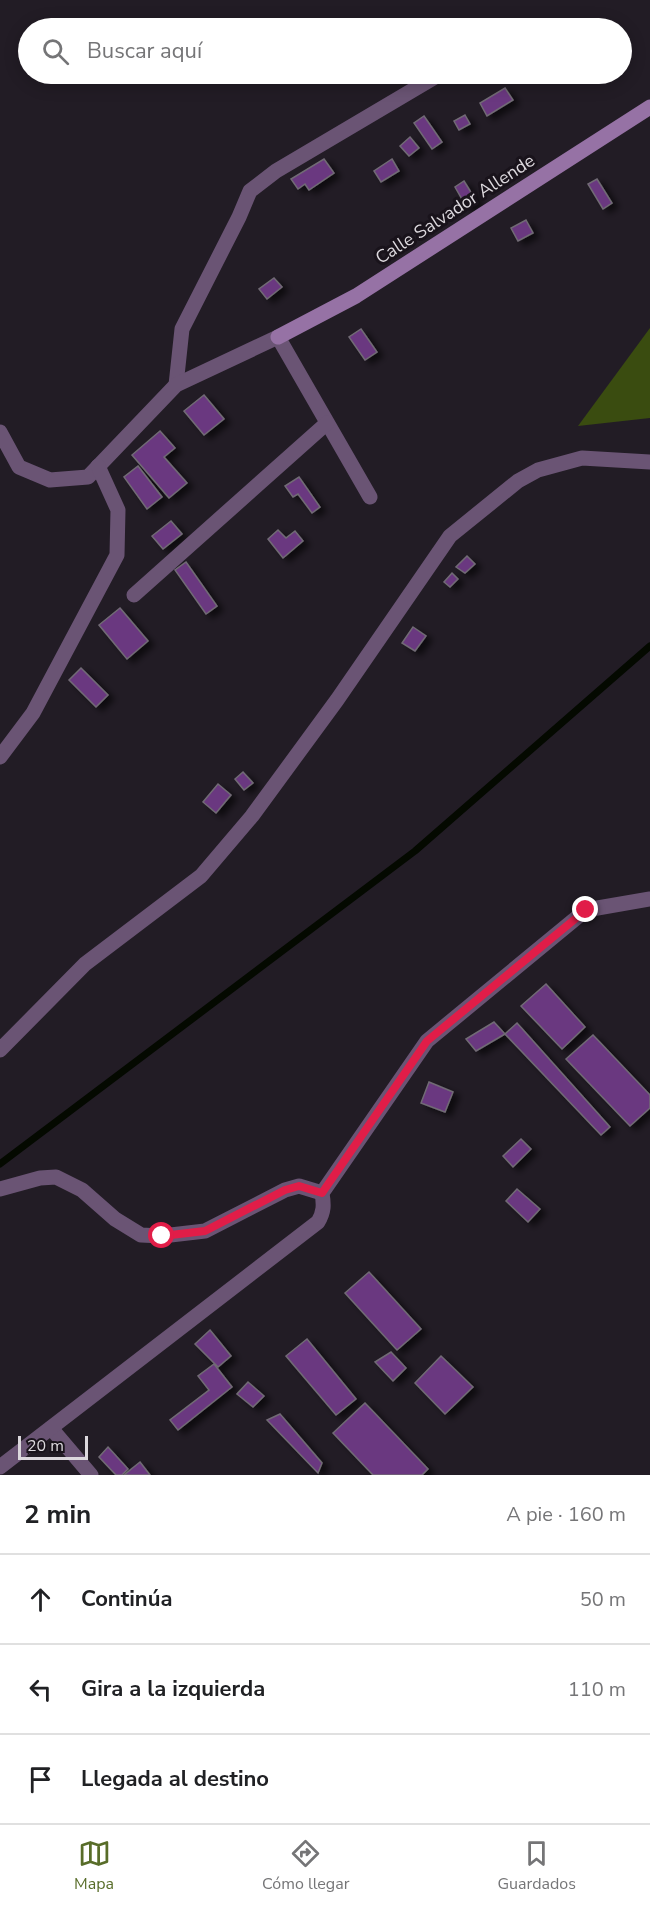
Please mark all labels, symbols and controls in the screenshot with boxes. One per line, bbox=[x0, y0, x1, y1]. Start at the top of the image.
search box bbox=[18, 18, 632, 84]
icon: search bbox=[39, 35, 72, 68]
text: Buscar aquí bbox=[87, 36, 202, 66]
street label: Calle Salvador Allende bbox=[371, 148, 539, 270]
route end bbox=[572, 896, 598, 922]
route start bbox=[148, 1222, 174, 1248]
scale bar bbox=[18, 1433, 88, 1460]
text: 20 m bbox=[27, 1435, 64, 1457]
text: 2 min bbox=[24, 1497, 91, 1532]
text: A pie · 160 m bbox=[506, 1501, 626, 1528]
icon: ahead bbox=[24, 1583, 57, 1616]
text: Continúa bbox=[81, 1584, 172, 1614]
text: 50 m bbox=[580, 1586, 626, 1613]
icon: left bbox=[24, 1673, 57, 1706]
text: Gira a la izquierda bbox=[81, 1674, 265, 1704]
text: 110 m bbox=[568, 1676, 626, 1703]
icon: arrive bbox=[24, 1763, 57, 1796]
text: Llegada al destino bbox=[81, 1764, 269, 1794]
tab: Mapa bbox=[74, 1837, 114, 1895]
tab: Cómo llegar bbox=[262, 1837, 349, 1895]
tab: Guardados bbox=[498, 1837, 576, 1895]

